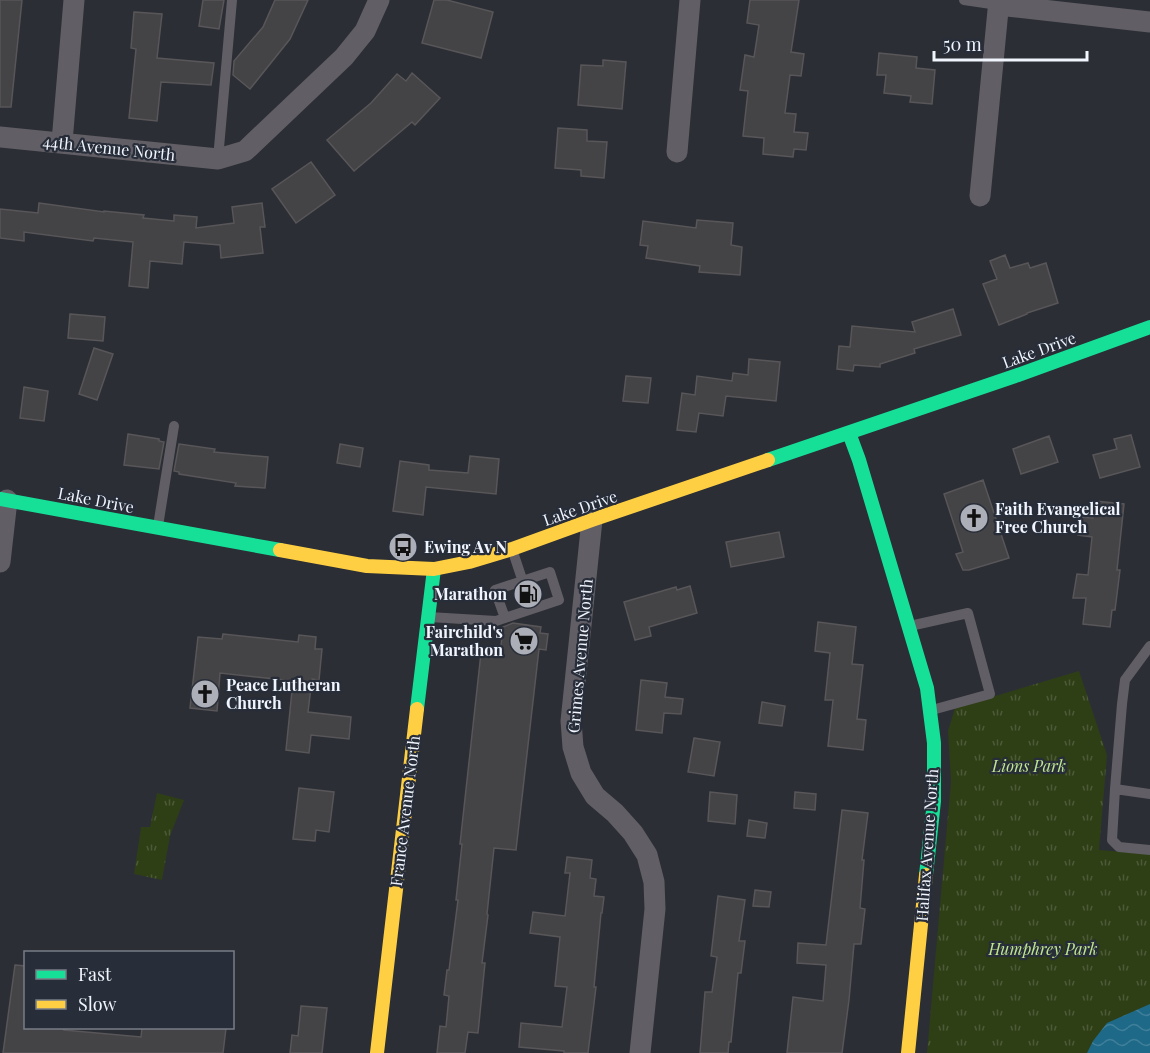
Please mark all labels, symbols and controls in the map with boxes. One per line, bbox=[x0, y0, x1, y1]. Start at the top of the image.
scale bar bbox=[934, 24, 1087, 62]
text: 50 m bbox=[943, 32, 982, 56]
street label: 44th Avenue North bbox=[42, 130, 177, 165]
street label: Lake Drive bbox=[999, 327, 1079, 373]
street label: Lake Drive bbox=[56, 482, 136, 517]
street label: Lake Drive bbox=[540, 485, 620, 530]
place label: Faith Evangelical Free Church bbox=[995, 498, 1121, 537]
church icon: Faith Evangelical Free Church bbox=[958, 502, 990, 534]
bus stop icon: Ewing Av N bbox=[387, 531, 419, 563]
place label: Ewing Av N bbox=[424, 536, 507, 557]
street label: Grimes Avenue North bbox=[562, 577, 597, 734]
fuel station icon: Marathon bbox=[512, 578, 544, 610]
place label: Marathon bbox=[434, 583, 507, 604]
place label: Fairchild's Marathon bbox=[426, 621, 503, 660]
supermarket icon: Fairchild's Marathon bbox=[508, 625, 540, 657]
place label: Peace Lutheran Church bbox=[226, 674, 341, 713]
church icon: Peace Lutheran Church bbox=[189, 678, 221, 710]
street label: France Avenue North bbox=[385, 734, 424, 888]
park label: Lions Park bbox=[991, 755, 1066, 776]
street label: Halifax Avenue North bbox=[911, 767, 942, 922]
park label: Humphrey Park bbox=[987, 938, 1098, 959]
legend bbox=[24, 951, 234, 1029]
text: Fast bbox=[78, 962, 112, 986]
text: Slow bbox=[78, 992, 116, 1016]

